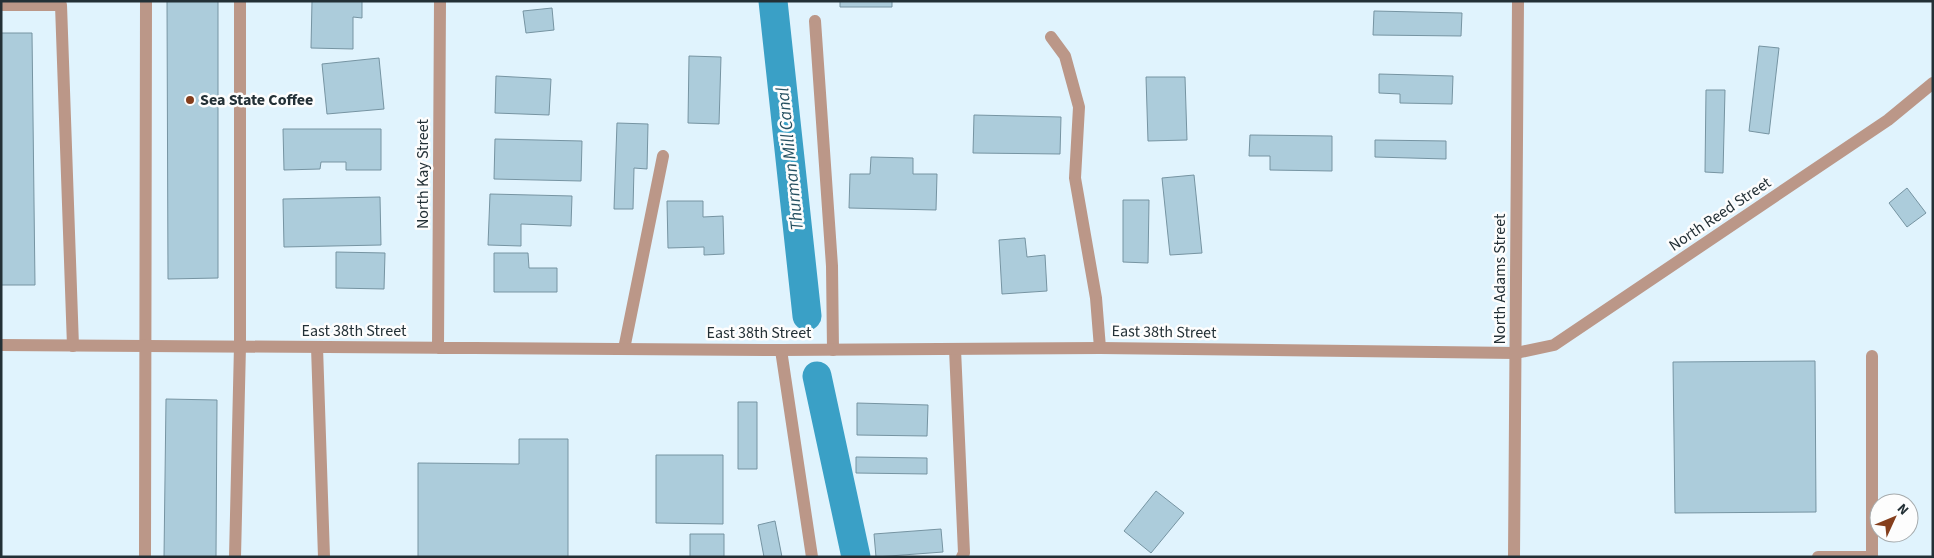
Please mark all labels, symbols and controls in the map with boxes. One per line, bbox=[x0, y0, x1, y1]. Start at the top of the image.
water label: Thurman Mill Canal bbox=[770, 86, 810, 232]
place label: Sea State Coffee bbox=[200, 89, 313, 111]
marker: Sea State Coffee bbox=[184, 94, 196, 106]
street label: North Kay Street bbox=[412, 118, 434, 229]
street label: North Reed Street bbox=[1665, 171, 1776, 256]
street label: North Adams Street bbox=[1489, 213, 1511, 344]
street label: East 38th Street bbox=[302, 320, 407, 342]
street label: East 38th Street bbox=[1111, 320, 1217, 344]
street label: East 38th Street bbox=[707, 322, 812, 344]
north arrow bbox=[1869, 493, 1919, 543]
text: N bbox=[1892, 499, 1913, 520]

